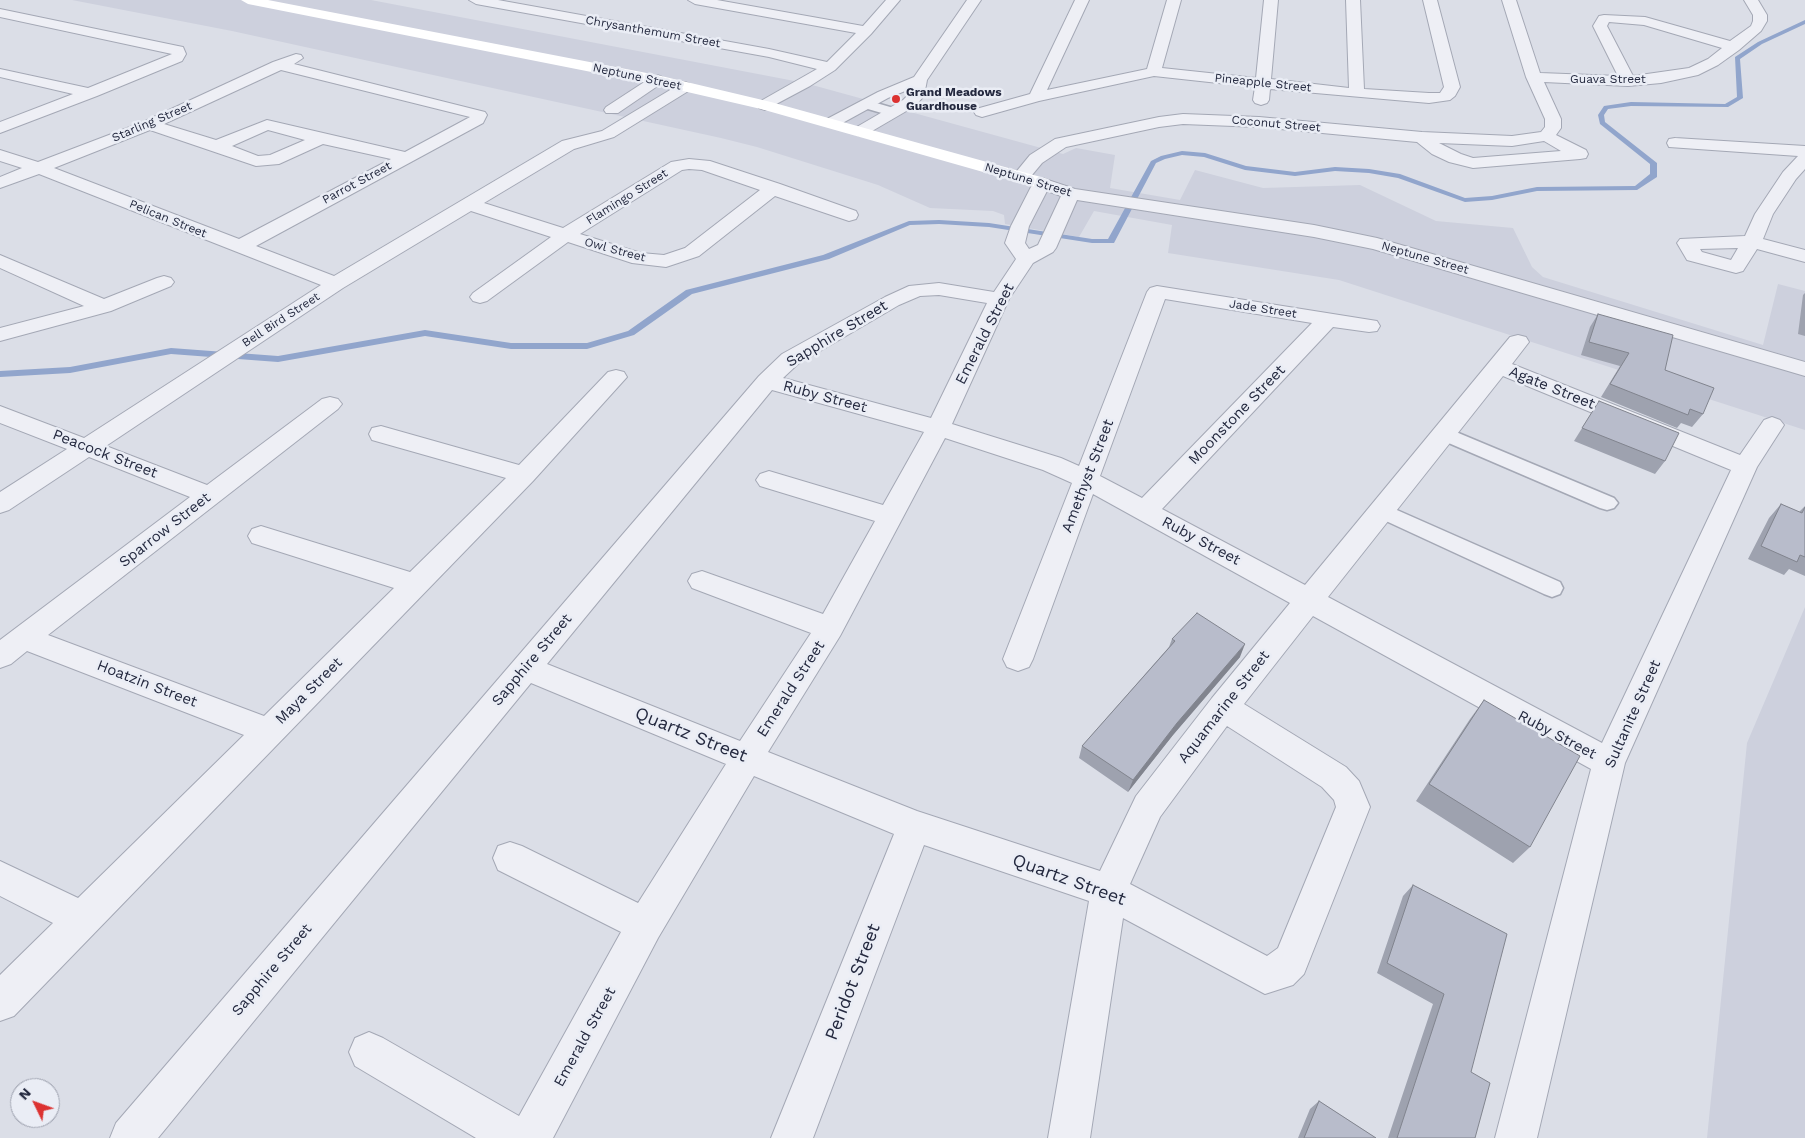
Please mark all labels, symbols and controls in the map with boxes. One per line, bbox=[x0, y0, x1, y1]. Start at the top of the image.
street label: Chrysanthemum Street bbox=[584, 13, 722, 51]
street label: Neptune Street bbox=[591, 61, 683, 93]
street label: Pineapple Street bbox=[1214, 71, 1312, 95]
street label: Guava Street bbox=[1570, 72, 1646, 86]
place label: Grand Meadows Guardhouse bbox=[906, 85, 1002, 113]
marker: Grand Meadows Guardhouse bbox=[890, 93, 902, 105]
street label: Starling Street bbox=[110, 99, 194, 145]
street label: Coconut Street bbox=[1231, 113, 1321, 135]
street label: Parrot Street bbox=[320, 159, 394, 207]
street label: Neptune Street bbox=[983, 160, 1073, 200]
street label: Flamingo Street bbox=[583, 166, 671, 228]
street label: Pelican Street bbox=[127, 197, 209, 241]
street label: Owl Street bbox=[583, 235, 647, 265]
street label: Neptune Street bbox=[1380, 239, 1470, 277]
street label: Emerald Street bbox=[952, 280, 1018, 388]
street label: Bell Bird Street bbox=[239, 290, 323, 350]
street label: Sapphire Street bbox=[783, 297, 891, 371]
street label: Jade Street bbox=[1228, 297, 1298, 321]
street label: Moonstone Street bbox=[1185, 361, 1289, 469]
street label: Agate Street bbox=[1506, 363, 1598, 413]
street label: Ruby Street bbox=[781, 377, 869, 417]
street label: Amethyst Street bbox=[1058, 417, 1118, 535]
street label: Peacock Street bbox=[50, 426, 160, 482]
street label: Sparrow Street bbox=[116, 489, 214, 571]
street label: Ruby Street bbox=[1159, 513, 1243, 569]
street label: Sapphire Street bbox=[488, 610, 576, 710]
street label: Emerald Street bbox=[753, 637, 829, 741]
street label: Aquamarine Street bbox=[1174, 647, 1274, 767]
street label: Maya Street bbox=[272, 654, 346, 728]
street label: Hoatzin Street bbox=[94, 657, 200, 711]
street label: Sultanite Street bbox=[1601, 657, 1665, 771]
street label: Quartz Street bbox=[632, 703, 750, 767]
street label: Ruby Street bbox=[1515, 707, 1599, 763]
street label: Quartz Street bbox=[1009, 849, 1129, 911]
street label: Sapphire Street bbox=[228, 920, 316, 1020]
street label: Peridot Street bbox=[821, 921, 885, 1043]
street label: Emerald Street bbox=[550, 984, 620, 1090]
north arrow bbox=[10, 1078, 60, 1128]
text: N bbox=[15, 1084, 34, 1103]

